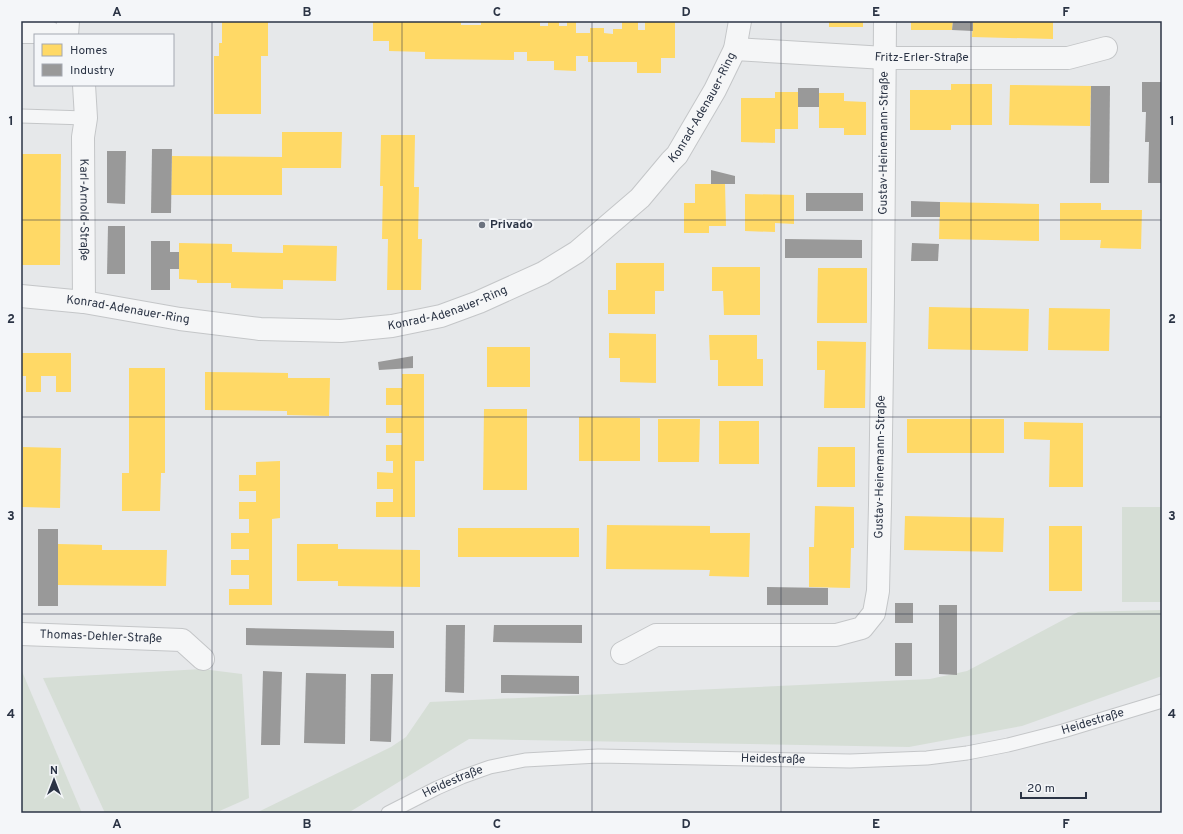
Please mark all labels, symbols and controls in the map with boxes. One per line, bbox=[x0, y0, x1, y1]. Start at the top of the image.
text: A bbox=[112, 5, 122, 21]
text: B bbox=[303, 5, 312, 21]
text: C bbox=[493, 5, 501, 21]
text: D bbox=[681, 5, 691, 21]
text: E bbox=[872, 5, 880, 21]
text: F bbox=[1062, 5, 1070, 21]
legend bbox=[34, 34, 174, 86]
text: Homes bbox=[70, 43, 107, 59]
street label: Fritz-Erler-Straße bbox=[874, 49, 969, 66]
street label: Konrad-Adenauer-Ring bbox=[665, 50, 740, 167]
text: Industry bbox=[70, 63, 115, 79]
street label: Gustav-Heinemann-Straße bbox=[876, 71, 893, 215]
text: 1 bbox=[8, 114, 14, 130]
text: 1 bbox=[1169, 114, 1175, 130]
street label: Karl-Arnold-Straße bbox=[75, 158, 92, 261]
place label: Privado bbox=[490, 217, 533, 233]
marker: Privado bbox=[477, 220, 487, 230]
street label: Konrad-Adenauer-Ring bbox=[387, 282, 510, 334]
street label: Konrad-Adenauer-Ring bbox=[65, 292, 191, 328]
text: 2 bbox=[7, 312, 15, 328]
text: 2 bbox=[1168, 312, 1176, 328]
street label: Gustav-Heinemann-Straße bbox=[871, 395, 890, 539]
text: 3 bbox=[7, 509, 15, 525]
text: 3 bbox=[1168, 509, 1176, 525]
street label: Thomas-Dehler-Straße bbox=[39, 627, 162, 647]
street label: Heidestraße bbox=[1060, 705, 1126, 739]
text: 4 bbox=[7, 707, 15, 723]
text: 4 bbox=[1168, 707, 1176, 723]
street label: Heidestraße bbox=[741, 751, 806, 768]
north arrow bbox=[34, 760, 74, 800]
street label: Heidestraße bbox=[420, 762, 485, 802]
text: N bbox=[50, 764, 58, 778]
scale bar bbox=[1021, 774, 1086, 800]
text: 20 m bbox=[1027, 781, 1055, 797]
text: A bbox=[112, 817, 122, 833]
text: B bbox=[303, 817, 312, 833]
text: C bbox=[493, 817, 501, 833]
text: D bbox=[681, 817, 691, 833]
text: E bbox=[872, 817, 880, 833]
text: F bbox=[1062, 817, 1070, 833]

